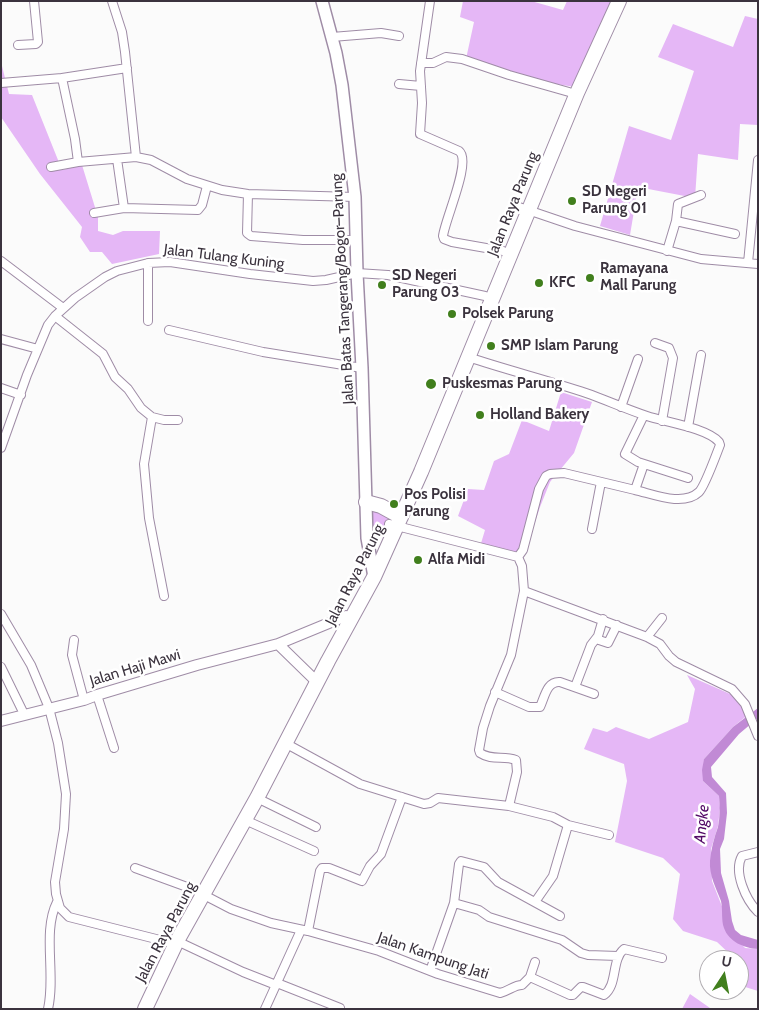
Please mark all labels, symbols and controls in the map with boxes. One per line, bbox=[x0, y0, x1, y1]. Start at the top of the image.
street label: Jalan Raya Parung bbox=[484, 149, 542, 259]
street label: Jalan Batas Tangerang/Bogor–Parung bbox=[328, 173, 358, 405]
place label: SD Negeri Parung 01 bbox=[582, 183, 647, 218]
marker: SD Negeri Parung 01 bbox=[566, 195, 578, 207]
street label: Jalan Tulang Kuning bbox=[163, 241, 285, 273]
place label: Ramayana Mall Parung bbox=[600, 260, 676, 295]
place label: SD Negeri Parung 03 bbox=[392, 267, 459, 302]
marker: Ramayana Mall Parung bbox=[584, 272, 596, 284]
place label: KFC bbox=[549, 274, 575, 292]
marker: KFC bbox=[533, 277, 545, 289]
marker: SD Negeri Parung 03 bbox=[376, 279, 388, 291]
place label: Polsek Parung bbox=[462, 305, 553, 323]
marker: Polsek Parung bbox=[446, 308, 458, 320]
place label: SMP Islam Parung bbox=[501, 337, 618, 355]
marker: SMP Islam Parung bbox=[485, 340, 497, 352]
place label: Puskesmas Parung bbox=[442, 375, 562, 393]
marker: Puskesmas Parung bbox=[424, 377, 438, 391]
place label: Holland Bakery bbox=[490, 406, 589, 424]
marker: Holland Bakery bbox=[474, 409, 486, 421]
place label: Pos Polisi Parung bbox=[404, 486, 466, 521]
marker: Pos Polisi Parung bbox=[388, 498, 400, 510]
street label: Jalan Raya Parung bbox=[322, 521, 388, 629]
place label: Alfa Midi bbox=[428, 551, 485, 569]
marker: Alfa Midi bbox=[412, 554, 424, 566]
street label: Jalan Haji Mawi bbox=[87, 646, 183, 690]
water label: Angke bbox=[690, 804, 714, 844]
street label: Jalan Raya Parung bbox=[132, 879, 200, 985]
street label: Jalan Kampung Jati bbox=[375, 929, 491, 983]
north arrow bbox=[699, 950, 749, 1000]
text: U bbox=[720, 951, 733, 971]

